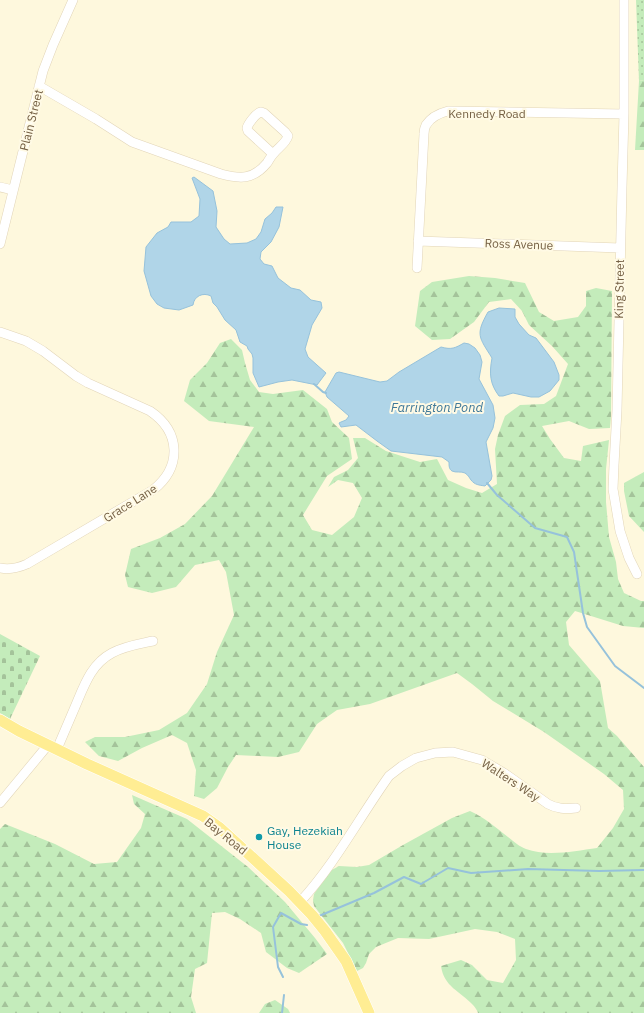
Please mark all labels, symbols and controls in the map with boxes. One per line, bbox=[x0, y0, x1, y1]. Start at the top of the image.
street label: Plain Street bbox=[16, 88, 46, 152]
street label: Kennedy Road bbox=[448, 106, 526, 121]
street label: Ross Avenue bbox=[484, 235, 554, 253]
street label: King Street bbox=[611, 259, 627, 319]
water label: Farrington Pond bbox=[391, 399, 484, 416]
street label: Grace Lane bbox=[100, 480, 160, 525]
street label: Walters Way bbox=[479, 755, 543, 805]
street label: Bay Road bbox=[202, 814, 250, 858]
place label: Gay, Hezekiah House bbox=[267, 823, 343, 852]
marker: Gay, Hezekiah House bbox=[254, 832, 264, 842]

